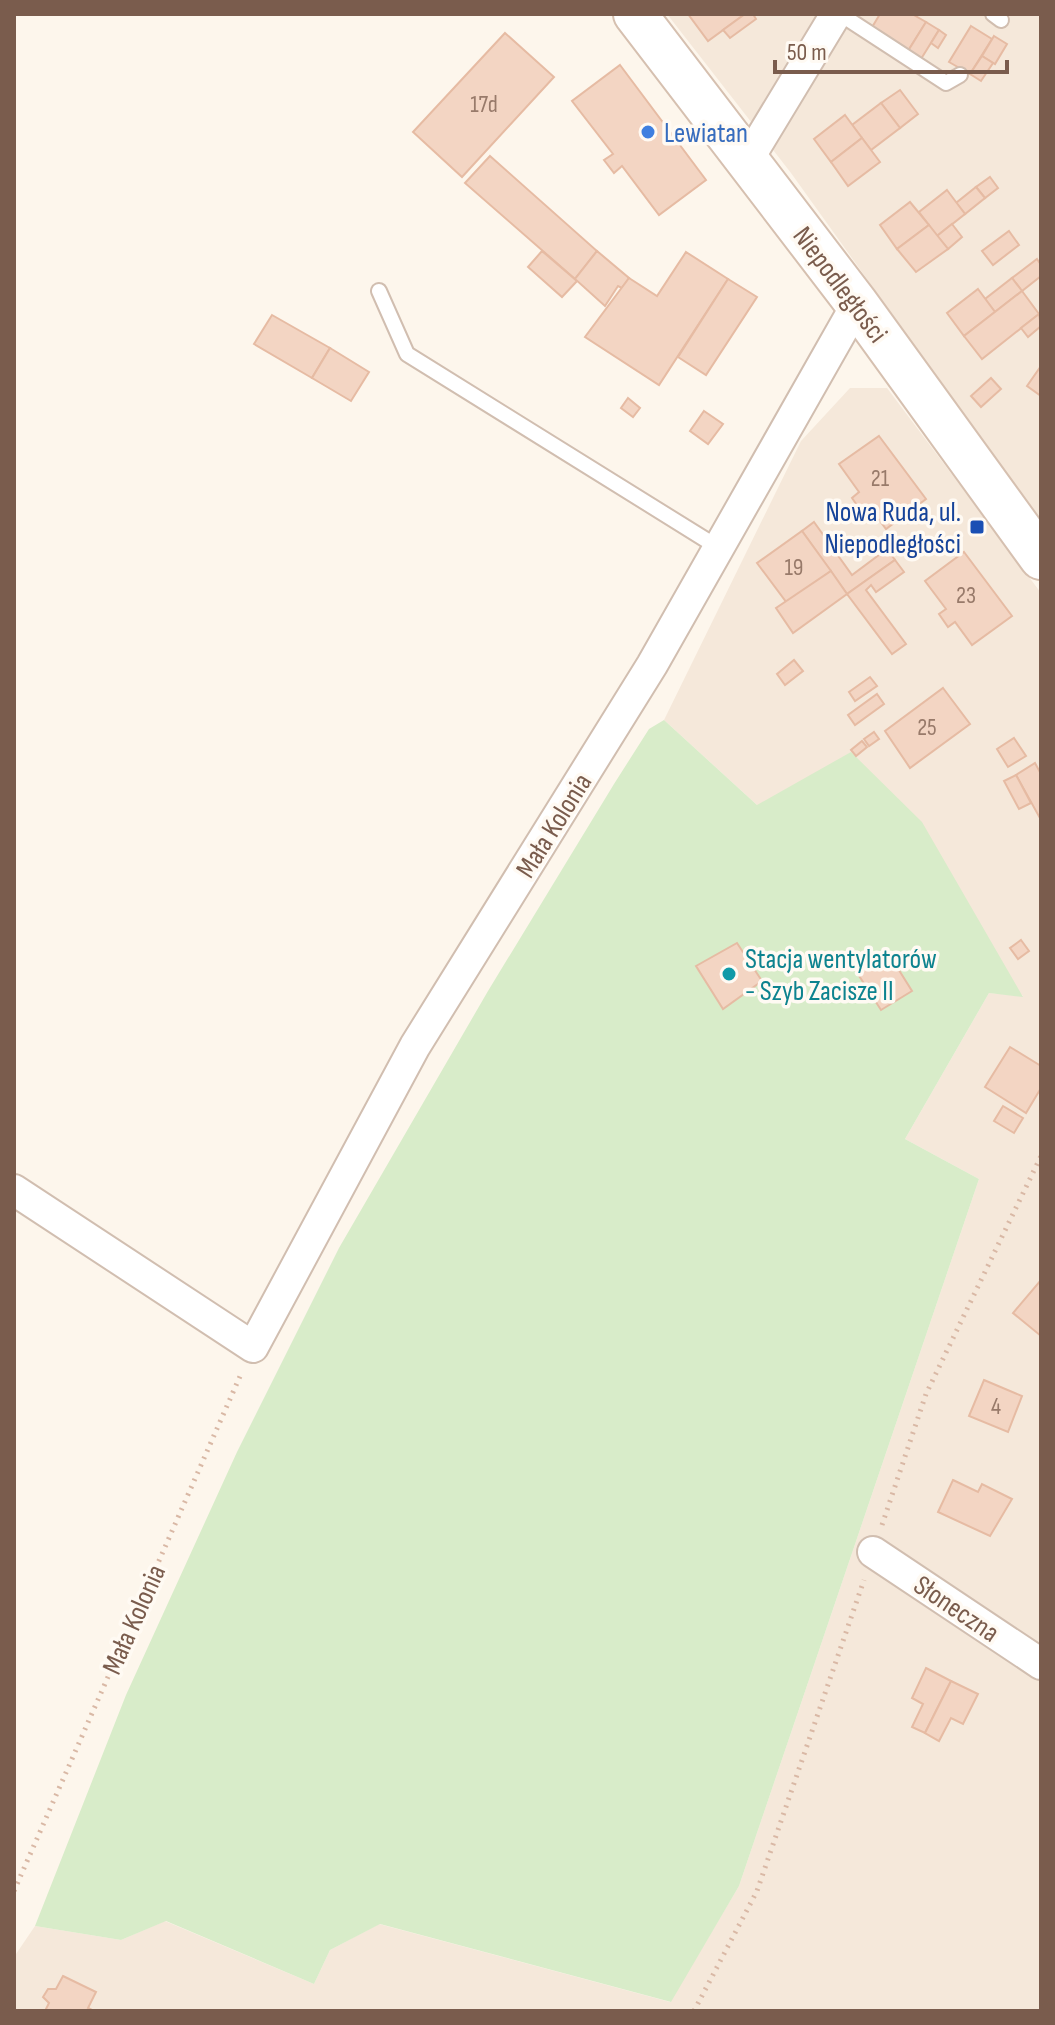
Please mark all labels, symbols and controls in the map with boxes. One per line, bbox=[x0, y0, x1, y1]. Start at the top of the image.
scale bar bbox=[775, 24, 1007, 74]
text: 50 m bbox=[787, 38, 827, 67]
house number: 17d bbox=[470, 90, 498, 119]
place label: Lewiatan bbox=[664, 117, 748, 150]
marker: Lewiatan bbox=[639, 123, 657, 141]
street label: Niepodległości bbox=[786, 220, 894, 349]
house number: 21 bbox=[871, 464, 890, 493]
place label: Nowa Ruda, ul. Niepodległości bbox=[824, 496, 961, 561]
marker: Nowa Ruda, ul. Niepodległości bbox=[968, 518, 986, 536]
house number: 19 bbox=[784, 553, 804, 582]
house number: 23 bbox=[956, 581, 976, 610]
house number: 25 bbox=[917, 713, 937, 742]
street label: Mała Kolonia bbox=[509, 768, 599, 884]
place label: Stacja wentylatorów - Szyb Zacisze II bbox=[745, 943, 937, 1008]
marker: Stacja wentylatorów - Szyb Zacisze II bbox=[720, 965, 738, 983]
house number: 4 bbox=[991, 1392, 1001, 1421]
street label: Mała Kolonia bbox=[96, 1560, 173, 1680]
street label: Słoneczna bbox=[907, 1569, 1005, 1650]

